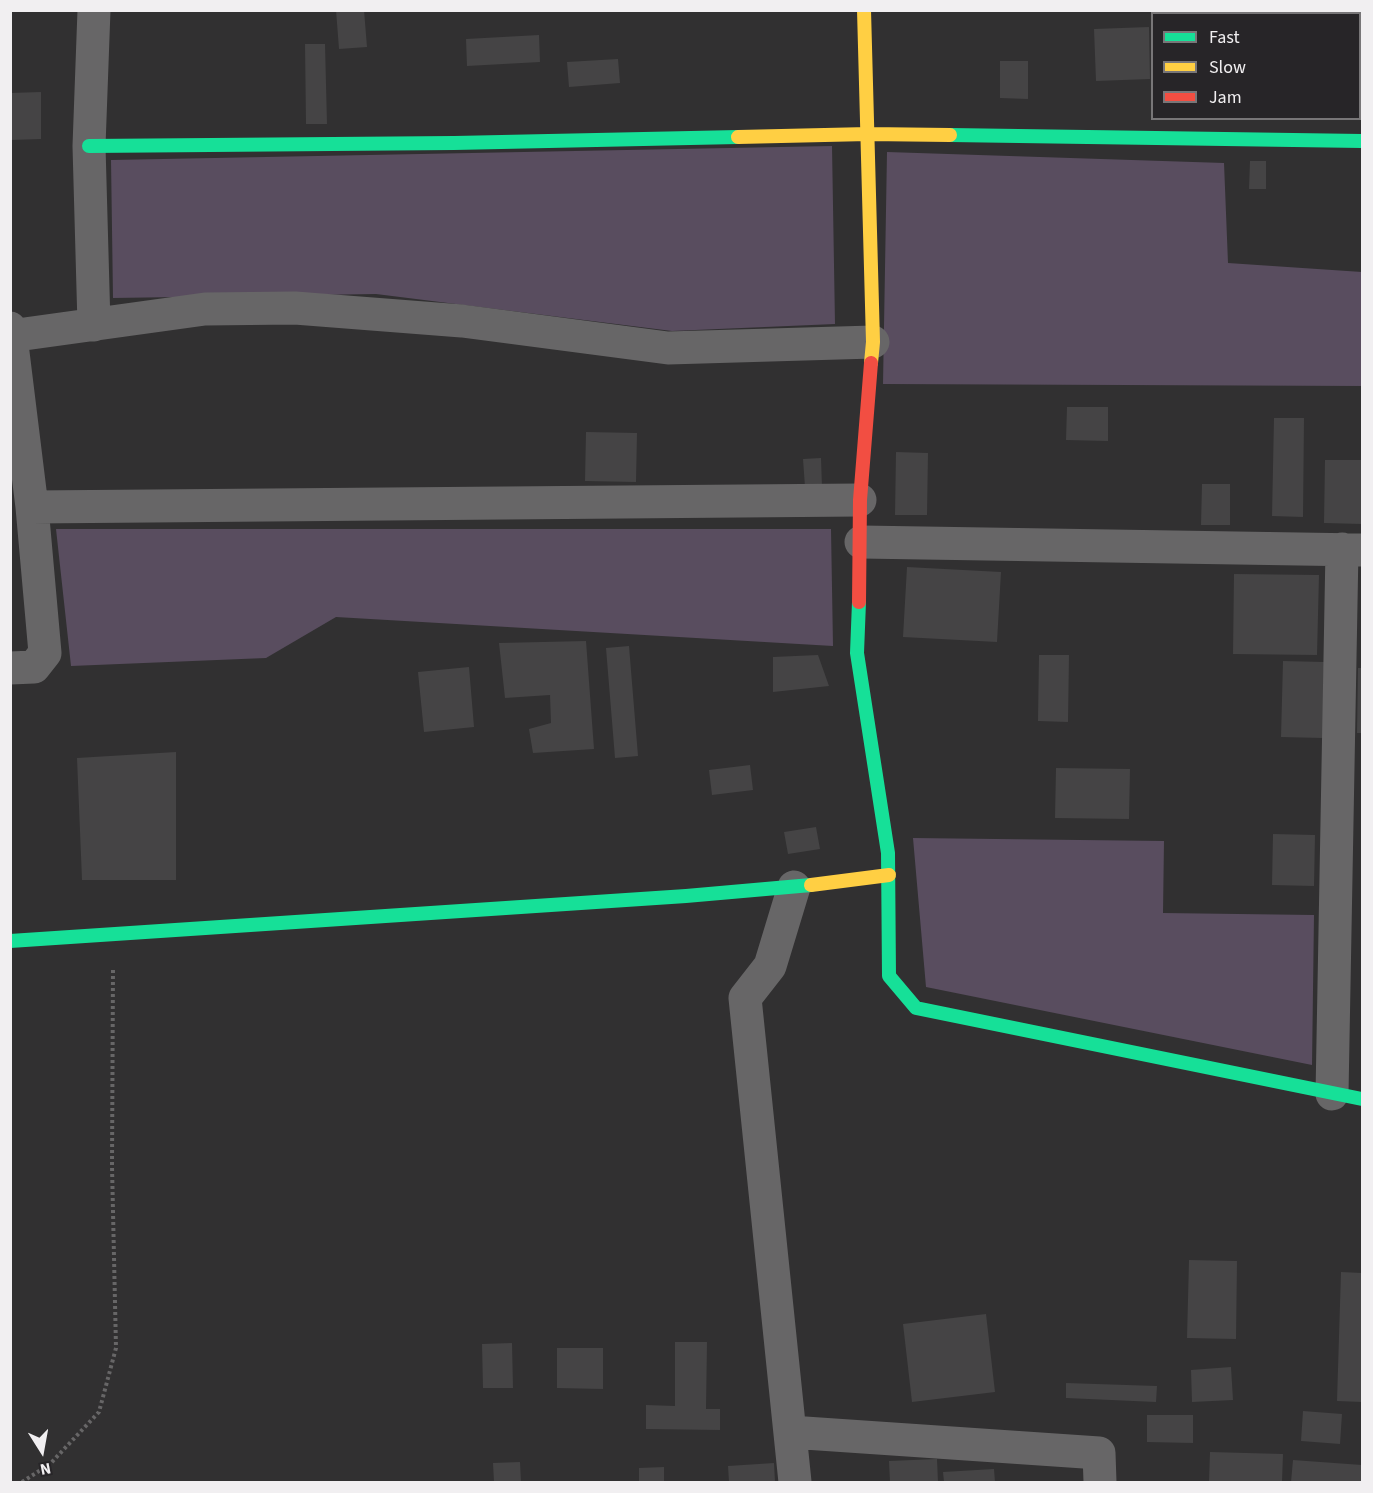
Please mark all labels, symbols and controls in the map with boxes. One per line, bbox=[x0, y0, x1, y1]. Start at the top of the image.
legend bbox=[1151, 12, 1361, 120]
text: Fast bbox=[1209, 25, 1240, 50]
text: Slow bbox=[1209, 55, 1246, 80]
text: Jam bbox=[1209, 85, 1242, 110]
north arrow bbox=[12, 1421, 72, 1481]
text: N bbox=[38, 1457, 53, 1480]

